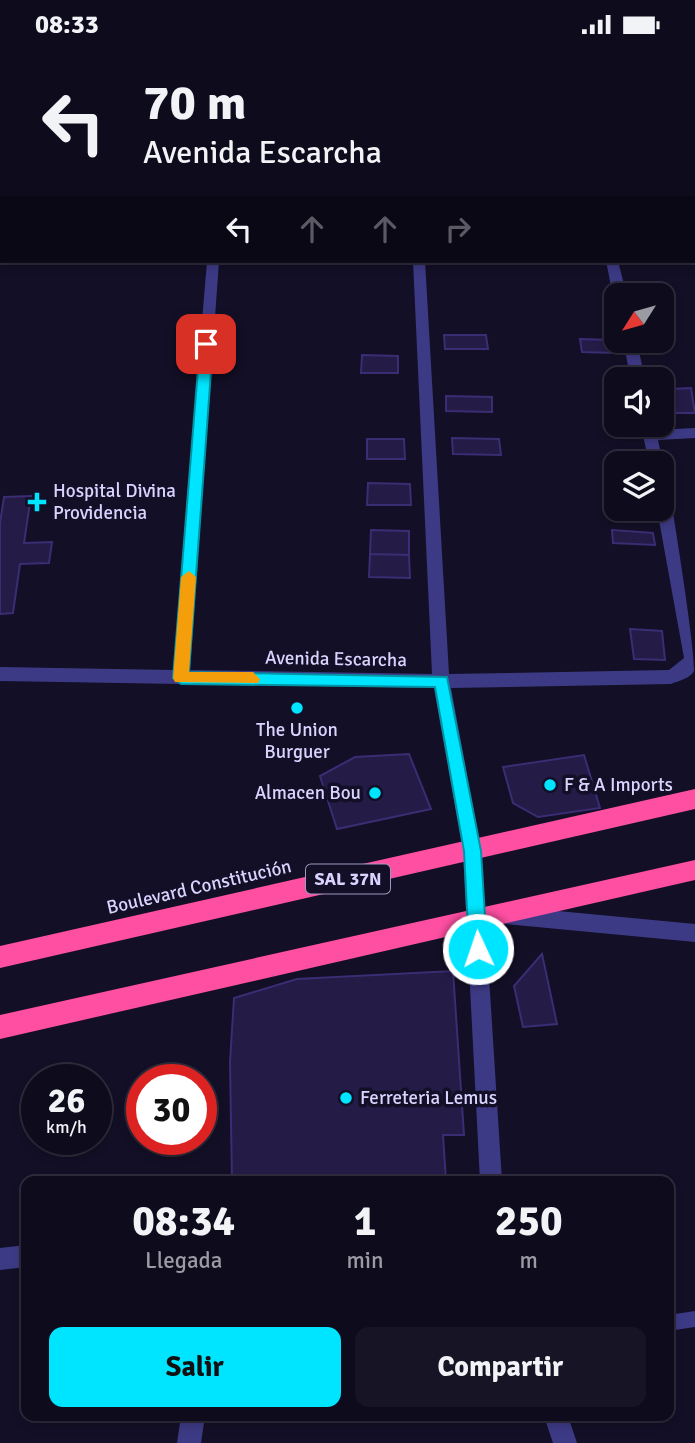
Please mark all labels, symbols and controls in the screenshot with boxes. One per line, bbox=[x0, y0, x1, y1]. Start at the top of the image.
text: 08:33 bbox=[35, 9, 99, 41]
text: 70 m bbox=[143, 73, 246, 133]
icon: left bbox=[28, 77, 119, 168]
text: Avenida Escarcha bbox=[143, 133, 382, 172]
icon: left bbox=[220, 210, 258, 248]
icon: ahead bbox=[293, 210, 331, 248]
icon: ahead bbox=[366, 210, 404, 248]
icon: right bbox=[439, 210, 477, 248]
north arrow bbox=[604, 283, 674, 353]
map controls bbox=[604, 283, 674, 521]
pin bbox=[176, 314, 236, 374]
icon: arrive bbox=[187, 325, 225, 363]
button: sound bbox=[604, 367, 674, 437]
button: layers bbox=[604, 451, 674, 521]
place label: Hospital Divina Providencia bbox=[53, 479, 176, 525]
marker: Hospital Divina Providencia bbox=[27, 492, 47, 512]
street label: Avenida Escarcha bbox=[265, 646, 407, 672]
marker: The Union Burguer bbox=[289, 700, 305, 716]
place label: The Union Burguer bbox=[256, 718, 338, 764]
place label: F & A Imports bbox=[564, 773, 673, 797]
marker: F & A Imports bbox=[542, 777, 558, 793]
place label: Almacen Bou bbox=[255, 781, 361, 805]
marker: Almacen Bou bbox=[367, 785, 383, 801]
street label: Boulevard Constitución bbox=[104, 854, 294, 920]
road number: SAL 37N bbox=[306, 865, 390, 893]
position arrow bbox=[441, 912, 515, 986]
speed limit sign: 30 bbox=[126, 1064, 217, 1155]
text: 26 bbox=[48, 1079, 85, 1122]
place label: Ferreteria Lemus bbox=[360, 1086, 497, 1110]
marker: Ferreteria Lemus bbox=[338, 1090, 354, 1106]
text: km/h bbox=[46, 1116, 87, 1138]
text: 08:34 bbox=[132, 1196, 235, 1247]
text: 1 bbox=[354, 1196, 376, 1247]
text: 250 bbox=[495, 1196, 563, 1247]
text: Llegada bbox=[145, 1246, 222, 1275]
text: min bbox=[346, 1246, 384, 1275]
text: m bbox=[520, 1246, 538, 1275]
button: Salir bbox=[49, 1327, 341, 1407]
button: Compartir bbox=[355, 1327, 646, 1407]

